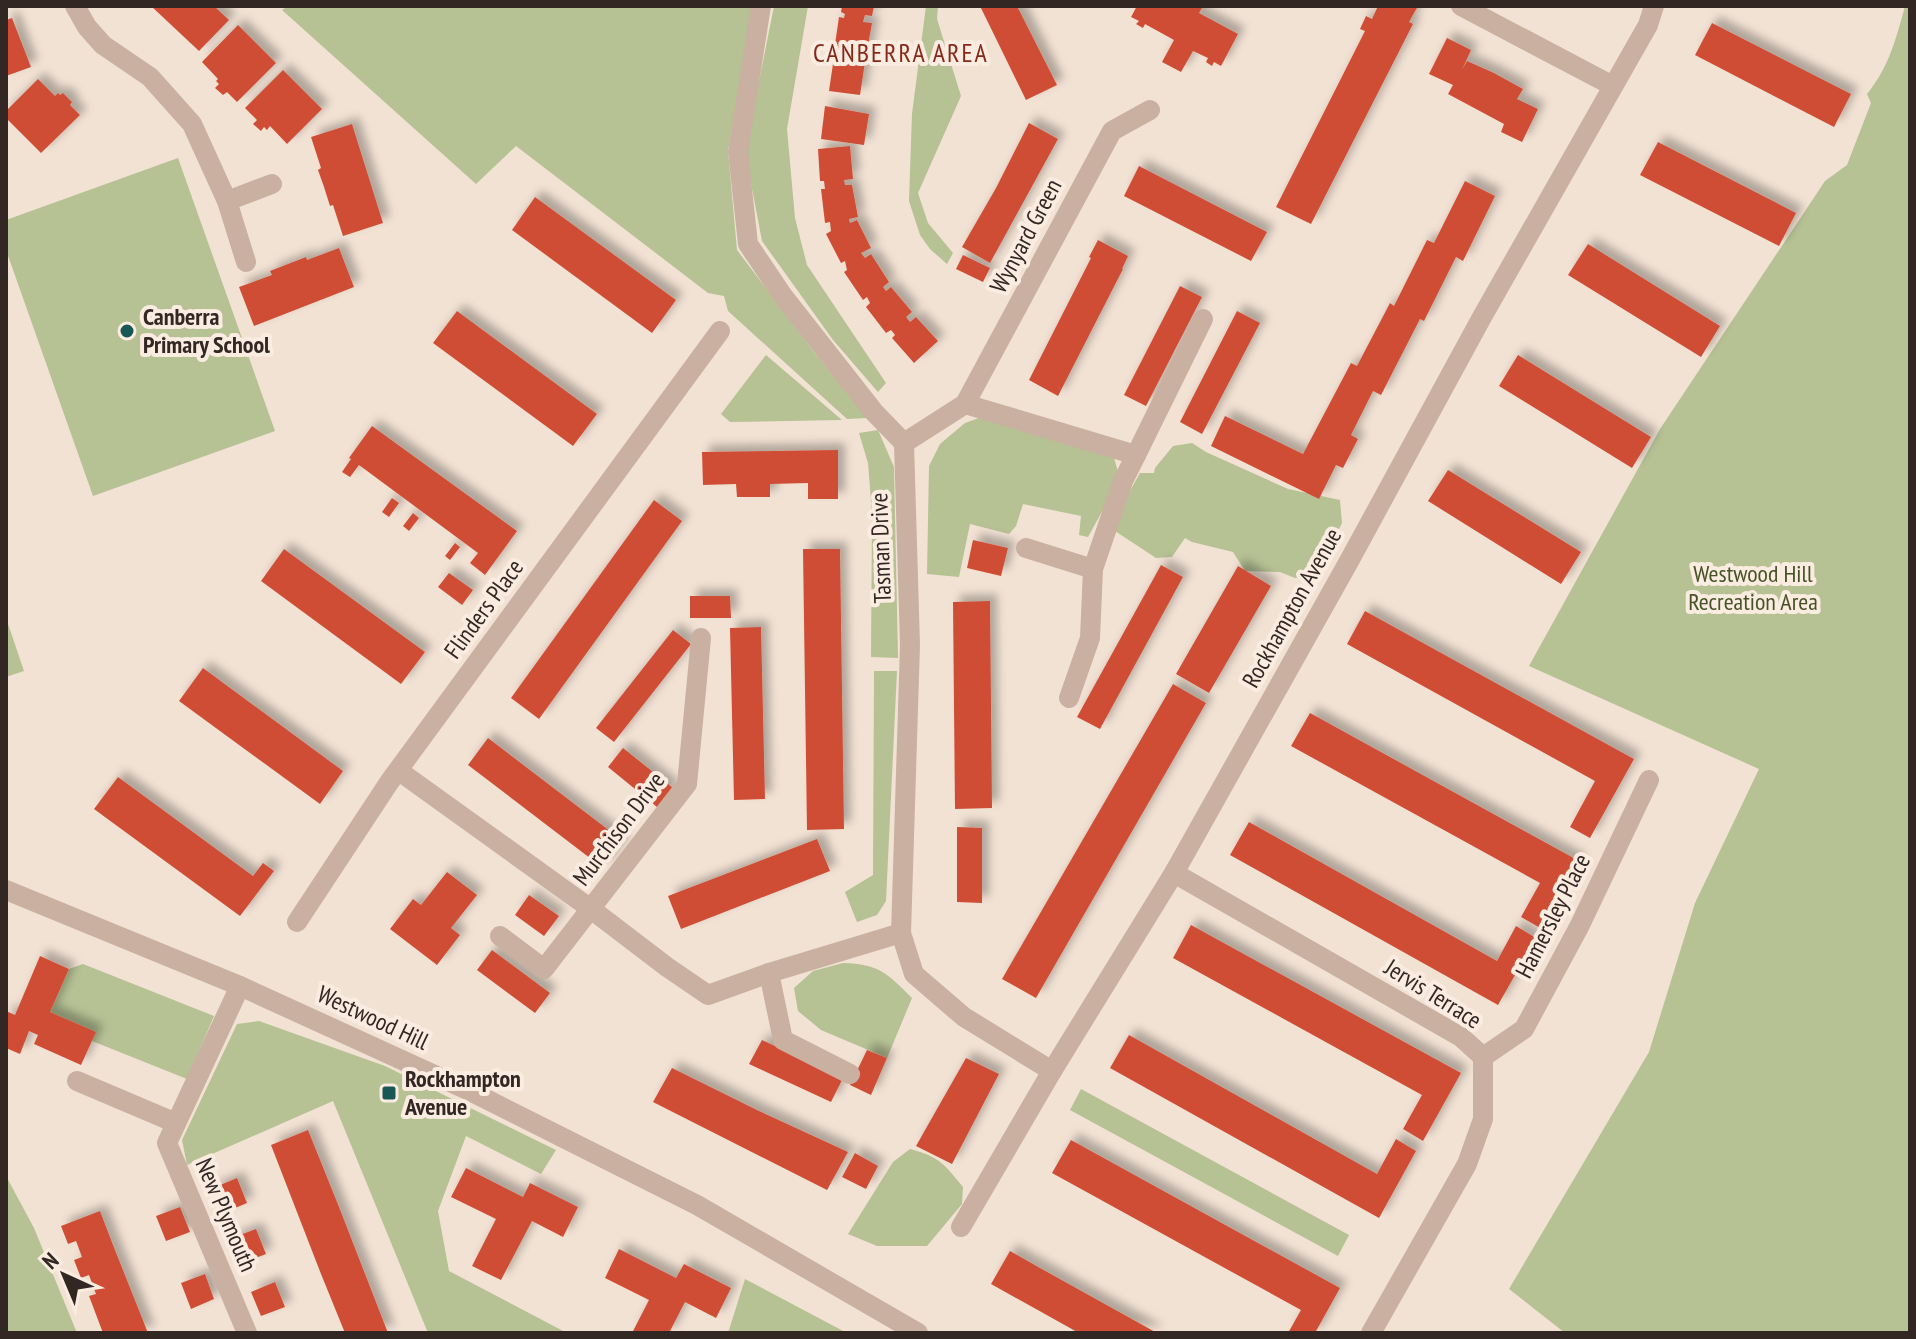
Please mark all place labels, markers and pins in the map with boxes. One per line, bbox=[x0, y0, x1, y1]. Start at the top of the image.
place label: Canberra Primary School bbox=[143, 301, 270, 360]
marker: Canberra Primary School bbox=[118, 322, 136, 340]
place label: Rockhampton Avenue bbox=[404, 1063, 521, 1122]
marker: Rockhampton Avenue bbox=[380, 1084, 398, 1102]

